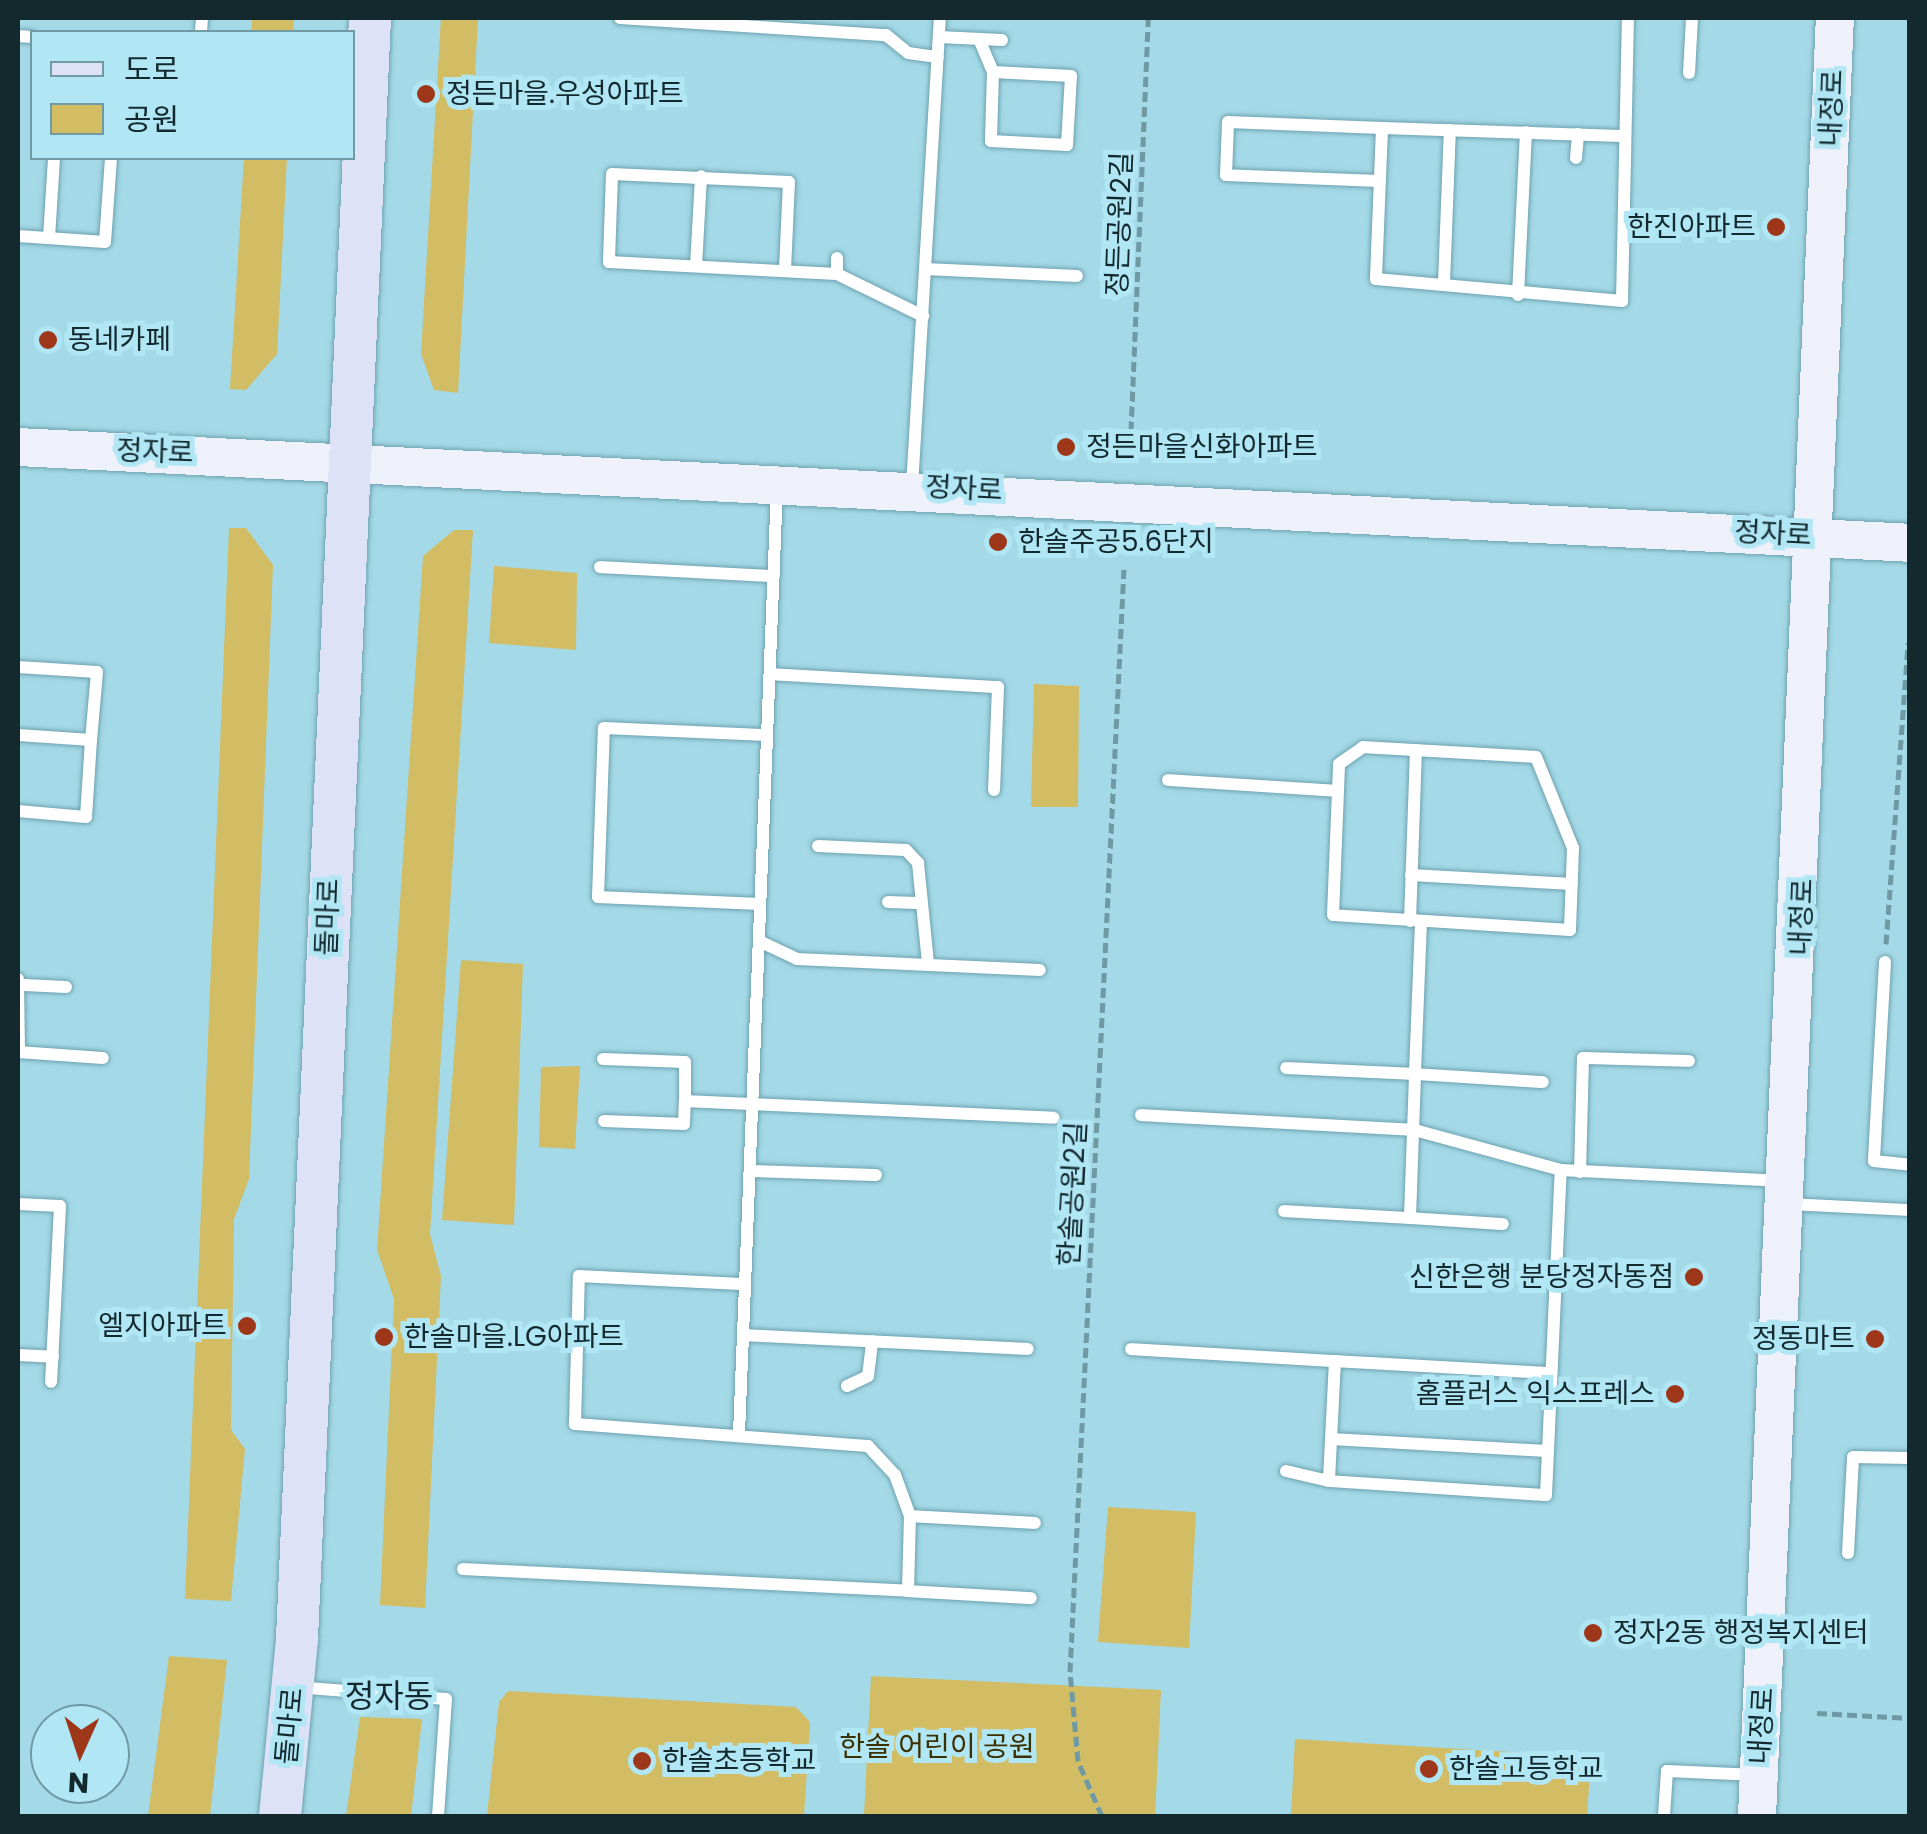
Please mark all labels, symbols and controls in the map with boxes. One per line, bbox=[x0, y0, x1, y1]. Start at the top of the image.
legend bbox=[30, 30, 355, 160]
text: 도로 bbox=[124, 48, 179, 91]
street label: 내정로 bbox=[1814, 69, 1850, 147]
place label: 정든마을.우성아파트 bbox=[446, 77, 684, 111]
marker: 정든마을.우성아파트 bbox=[415, 83, 437, 105]
text: 공원 bbox=[124, 98, 179, 141]
street label: 정든공원2길 bbox=[1101, 151, 1139, 297]
place label: 한진아파트 bbox=[1627, 210, 1756, 244]
marker: 한진아파트 bbox=[1765, 216, 1787, 238]
place label: 동네카페 bbox=[68, 323, 171, 357]
marker: 동네카페 bbox=[37, 329, 59, 351]
place label: 정든마을신화아파트 bbox=[1086, 430, 1318, 464]
street label: 정자로 bbox=[116, 434, 194, 470]
marker: 정든마을신화아파트 bbox=[1055, 436, 1077, 458]
street label: 정자로 bbox=[925, 470, 1003, 508]
street label: 정자로 bbox=[1734, 515, 1812, 553]
place label: 한솔주공5.6단지 bbox=[1018, 525, 1214, 559]
marker: 한솔주공5.6단지 bbox=[987, 531, 1009, 553]
street label: 돌마로 bbox=[310, 878, 346, 956]
street label: 내정로 bbox=[1784, 878, 1820, 956]
street label: 한솔공원2길 bbox=[1052, 1121, 1094, 1267]
place label: 신한은행 분당정자동점 bbox=[1409, 1260, 1674, 1294]
marker: 신한은행 분당정자동점 bbox=[1683, 1266, 1705, 1288]
place label: 엘지아파트 bbox=[98, 1309, 227, 1343]
marker: 엘지아파트 bbox=[236, 1315, 258, 1337]
place label: 한솔마을.LG아파트 bbox=[404, 1320, 624, 1354]
place label: 정동마트 bbox=[1752, 1322, 1855, 1356]
marker: 한솔마을.LG아파트 bbox=[373, 1326, 395, 1348]
marker: 정동마트 bbox=[1864, 1328, 1886, 1350]
place label: 홈플러스 익스프레스 bbox=[1416, 1377, 1655, 1411]
marker: 홈플러스 익스프레스 bbox=[1664, 1383, 1686, 1405]
place label: 정자2동 행정복지센터 bbox=[1613, 1616, 1868, 1650]
marker: 정자2동 행정복지센터 bbox=[1582, 1622, 1604, 1644]
district label: 정자동 bbox=[345, 1677, 433, 1715]
street label: 돌마로 bbox=[270, 1686, 310, 1766]
street label: 내정로 bbox=[1743, 1687, 1781, 1765]
north arrow bbox=[30, 1704, 130, 1804]
park label: 한솔 어린이 공원 bbox=[839, 1730, 1035, 1764]
place label: 한솔초등학교 bbox=[662, 1744, 817, 1778]
marker: 한솔초등학교 bbox=[631, 1750, 653, 1772]
place label: 한솔고등학교 bbox=[1449, 1752, 1604, 1786]
marker: 한솔고등학교 bbox=[1418, 1758, 1440, 1780]
text: N bbox=[67, 1762, 90, 1802]

